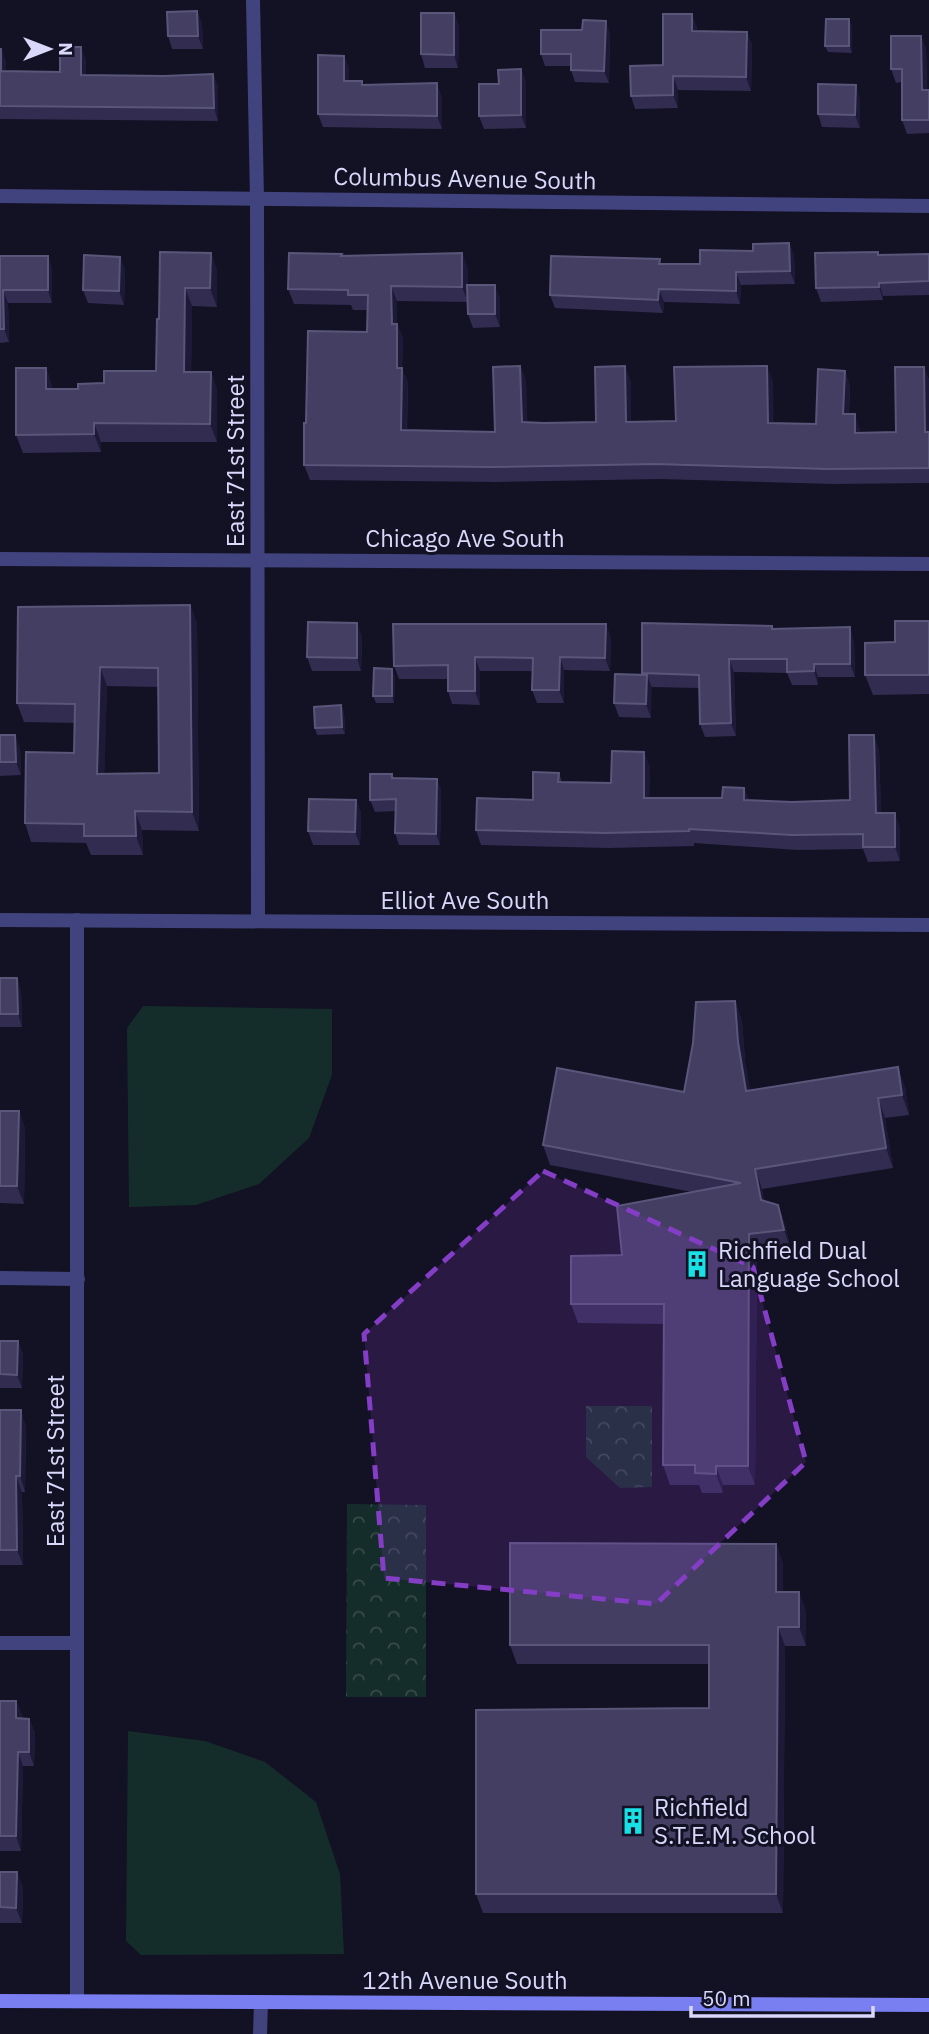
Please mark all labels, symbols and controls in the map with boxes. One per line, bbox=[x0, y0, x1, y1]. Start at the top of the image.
north arrow bbox=[14, 14, 84, 84]
text: N bbox=[54, 42, 78, 56]
street label: Columbus Avenue South bbox=[333, 160, 597, 196]
street label: East 71st Street bbox=[219, 375, 251, 547]
street label: Chicago Ave South bbox=[365, 522, 565, 554]
street label: Elliot Ave South bbox=[381, 884, 549, 916]
place label: Richfield Dual Language School bbox=[718, 1234, 900, 1294]
building icon: Richfield Dual Language School bbox=[682, 1249, 712, 1279]
street label: East 71st Street bbox=[39, 1375, 71, 1547]
place label: Richfield S.T.E.M. School bbox=[654, 1791, 816, 1851]
building icon: Richfield S.T.E.M. School bbox=[618, 1806, 648, 1836]
street label: 12th Avenue South bbox=[362, 1964, 568, 1996]
scale bar bbox=[691, 1974, 873, 2018]
text: 50 m bbox=[702, 1984, 751, 2012]

